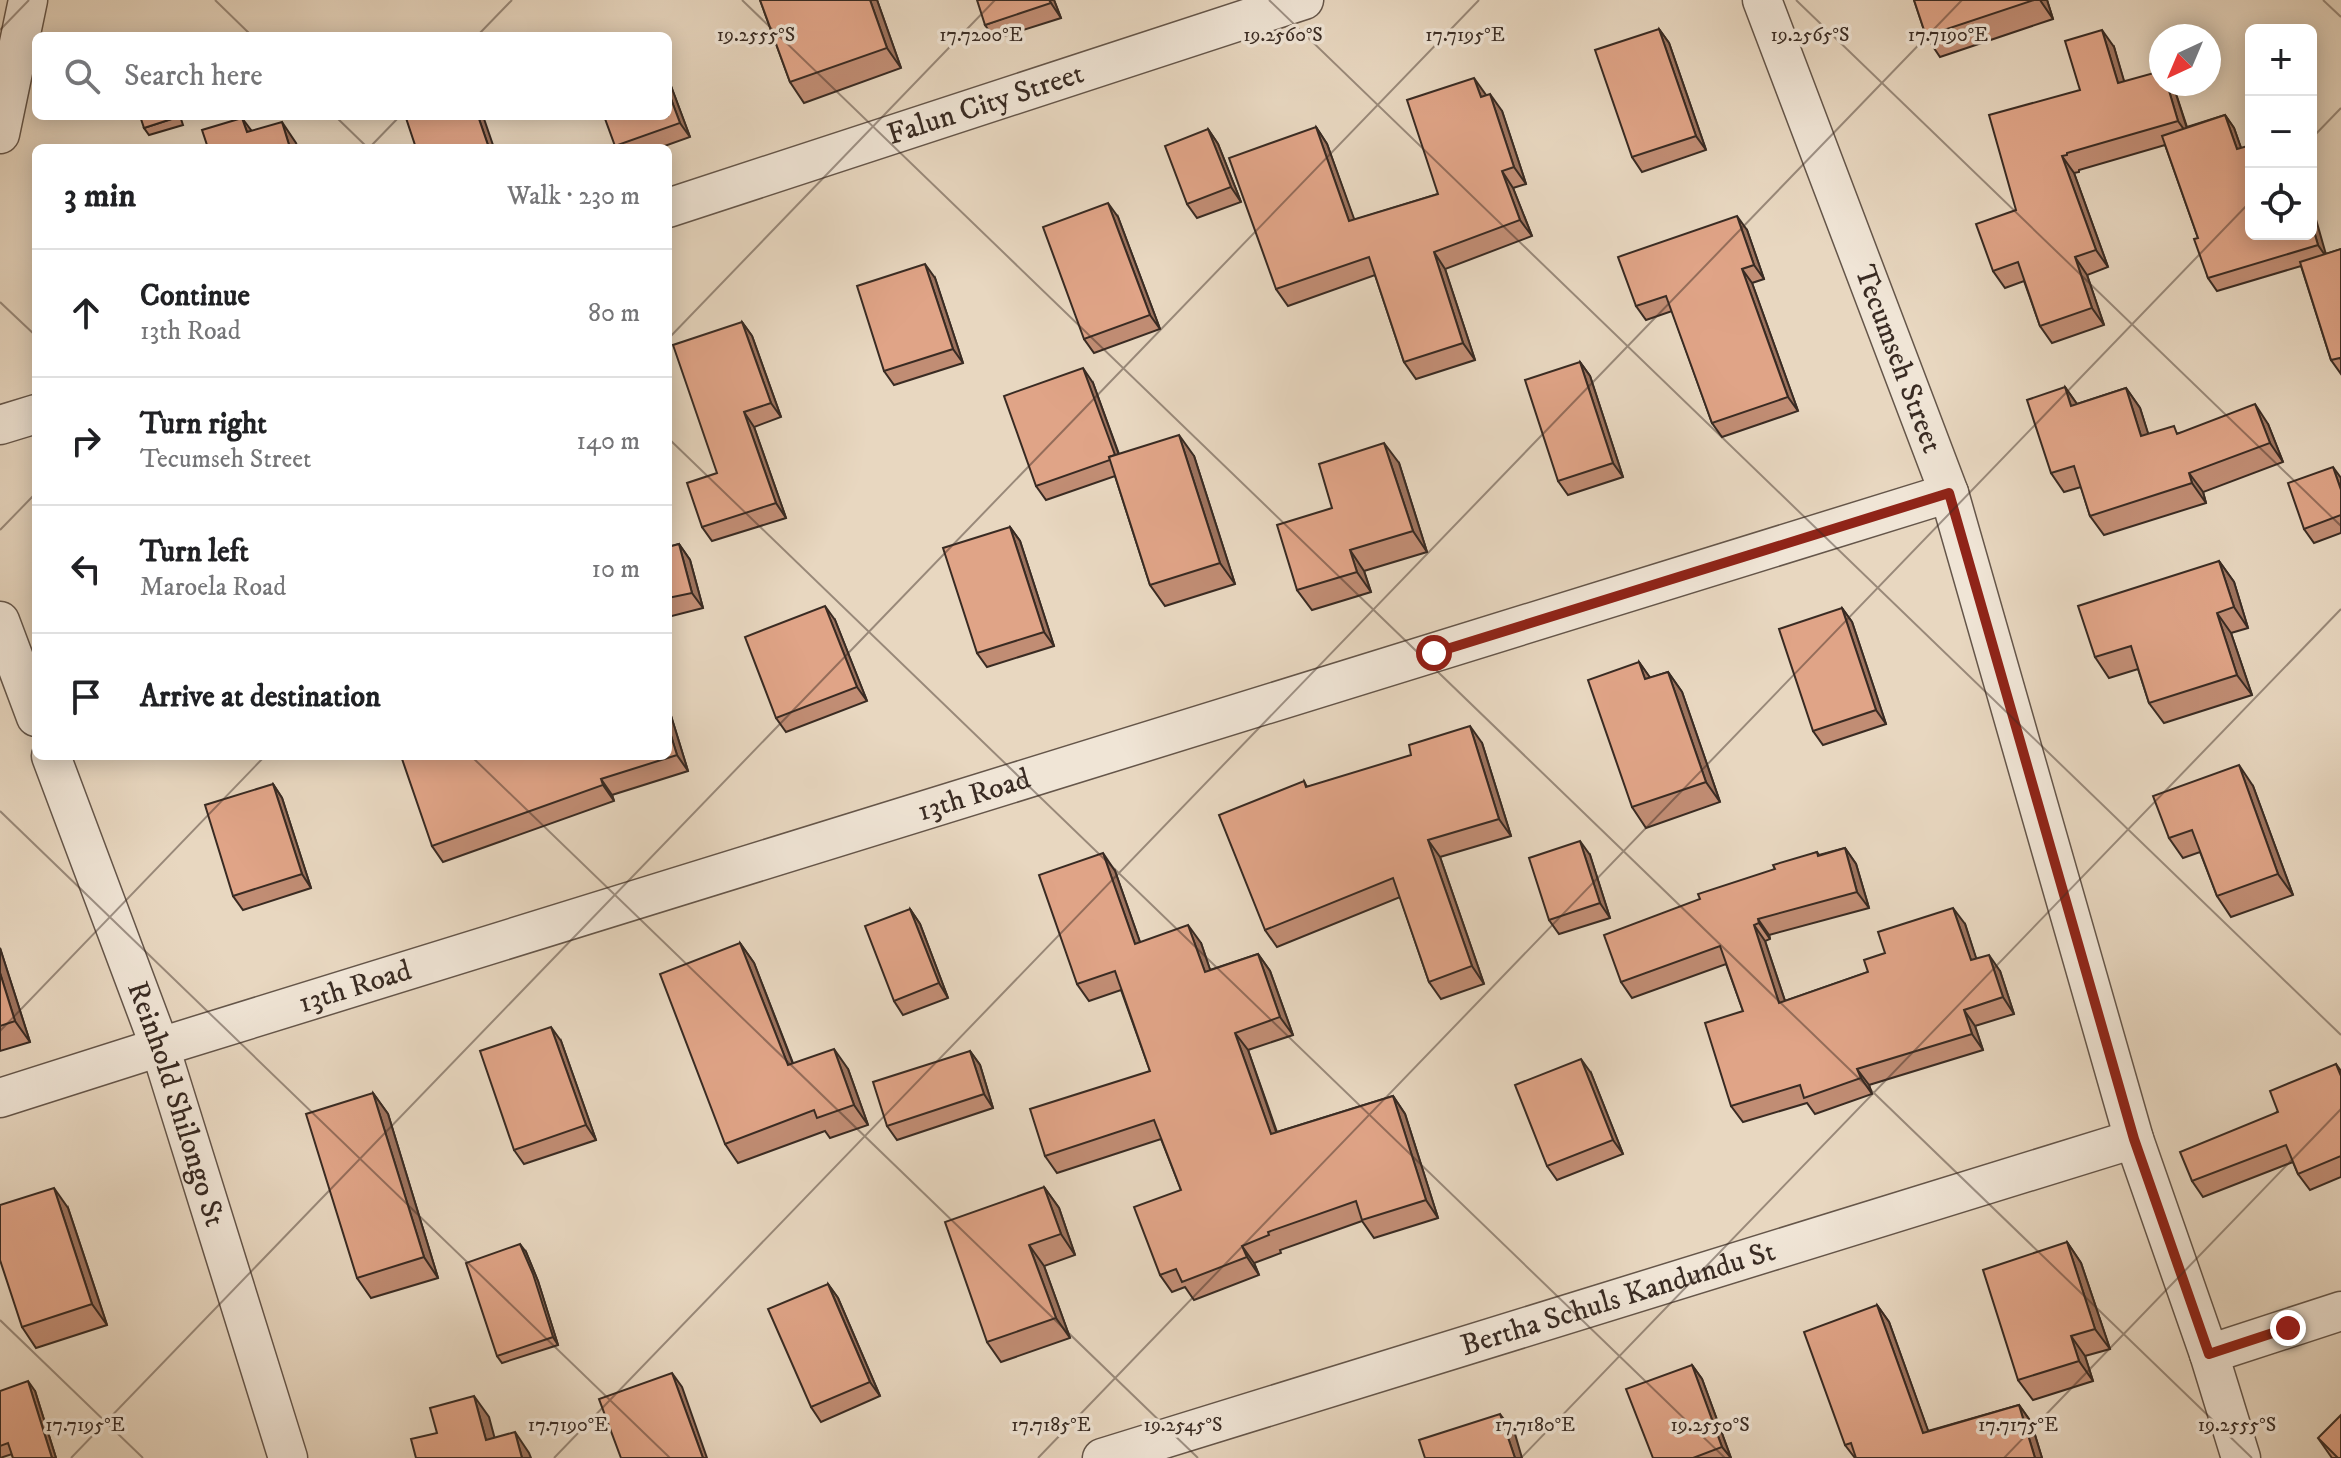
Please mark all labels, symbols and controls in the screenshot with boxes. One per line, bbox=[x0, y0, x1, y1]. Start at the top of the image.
text: 19.2555°S bbox=[717, 23, 795, 48]
text: 17.7200°E bbox=[939, 23, 1023, 48]
text: 19.2560°S bbox=[1243, 23, 1323, 48]
text: 17.7195°E bbox=[1425, 23, 1505, 48]
text: 19.2565°S bbox=[1771, 23, 1849, 48]
text: 17.7190°E bbox=[1908, 23, 1988, 48]
north arrow bbox=[2149, 24, 2221, 96]
map controls bbox=[2245, 24, 2317, 240]
button: + bbox=[2245, 24, 2317, 96]
search box bbox=[32, 32, 672, 120]
icon: search bbox=[60, 54, 104, 98]
street label: Falun City Street bbox=[883, 55, 1088, 154]
text: Search here bbox=[124, 58, 263, 95]
button: − bbox=[2245, 96, 2317, 168]
button: locate bbox=[2245, 168, 2317, 240]
text: 3 min bbox=[64, 175, 136, 217]
text: Walk · 230 m bbox=[507, 180, 640, 213]
street label: Tecumseh Street bbox=[1846, 260, 1951, 458]
text: Continue bbox=[140, 278, 250, 315]
icon: ahead bbox=[64, 291, 108, 335]
text: 80 m bbox=[588, 297, 640, 330]
text: 13th Road bbox=[140, 315, 241, 348]
text: Turn right bbox=[140, 406, 267, 443]
icon: right bbox=[64, 419, 108, 463]
text: 140 m bbox=[576, 425, 640, 458]
text: Tecumseh Street bbox=[140, 443, 311, 476]
text: Turn left bbox=[140, 534, 249, 571]
icon: left bbox=[64, 547, 108, 591]
text: 10 m bbox=[591, 553, 640, 586]
text: Maroela Road bbox=[140, 571, 286, 604]
route start bbox=[1416, 635, 1452, 671]
icon: arrive bbox=[64, 675, 108, 719]
text: Arrive at destination bbox=[140, 679, 381, 716]
street label: 13th Road bbox=[913, 760, 1035, 830]
street label: 13th Road bbox=[294, 952, 416, 1021]
street label: Reinhold Shilongo St bbox=[119, 976, 233, 1231]
street label: Bertha Schuls Kandundu St bbox=[1456, 1233, 1780, 1365]
route end bbox=[2270, 1310, 2306, 1346]
text: 17.7195°E bbox=[45, 1413, 125, 1438]
text: 17.7190°E bbox=[528, 1413, 608, 1438]
text: 17.7185°E bbox=[1011, 1413, 1091, 1438]
text: 19.2545°S bbox=[1144, 1413, 1222, 1438]
text: 17.7180°E bbox=[1495, 1413, 1575, 1438]
text: 19.2550°S bbox=[1670, 1413, 1750, 1438]
text: 17.7175°E bbox=[1978, 1413, 2058, 1438]
text: 19.2555°S bbox=[2198, 1413, 2276, 1438]

